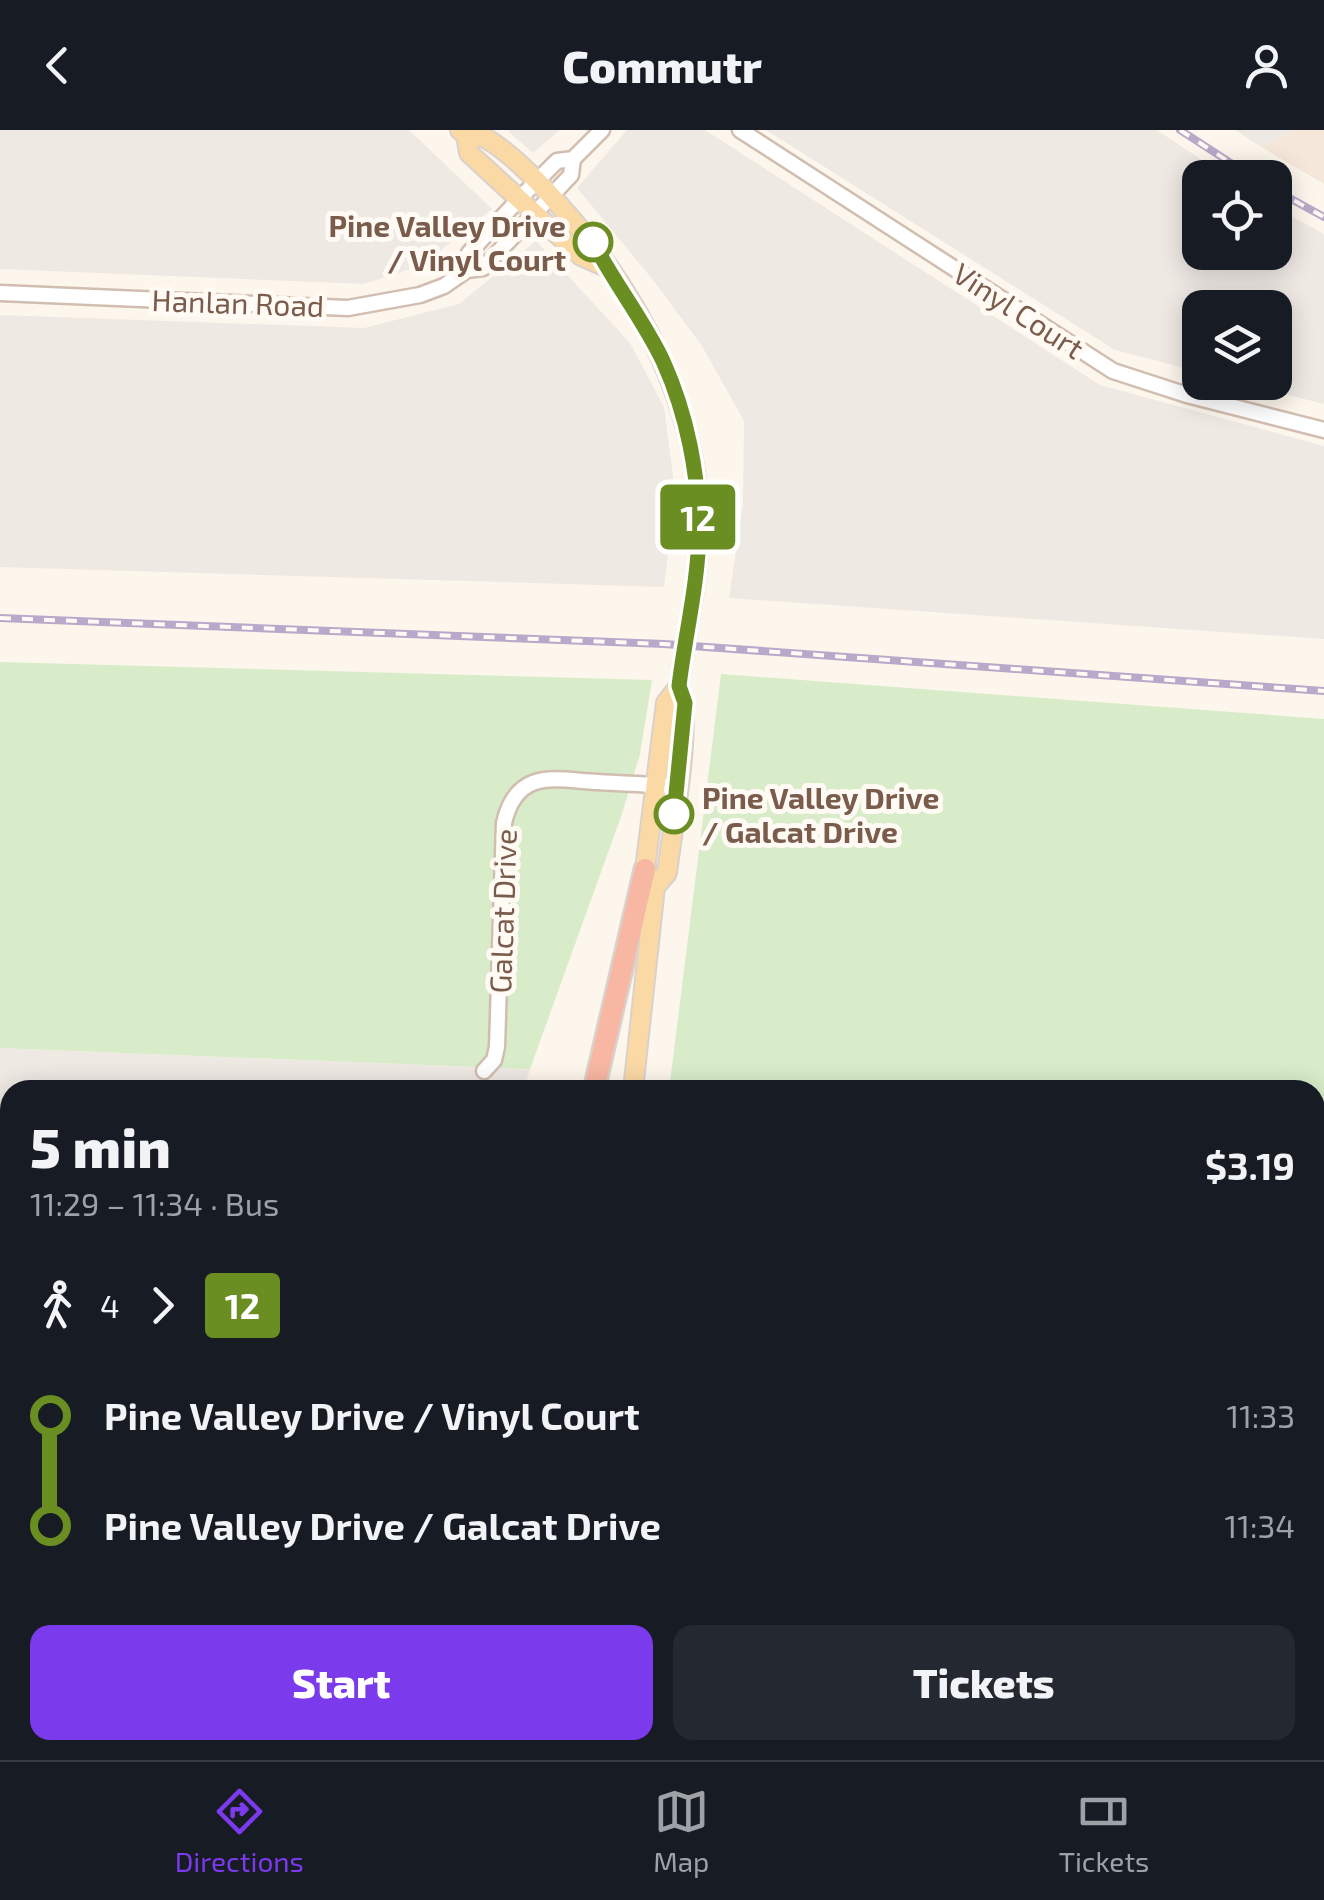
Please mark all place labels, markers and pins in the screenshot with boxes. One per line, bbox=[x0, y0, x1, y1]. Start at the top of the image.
place label: Pine Valley Drive / Vinyl Court bbox=[329, 207, 566, 278]
marker: Pine Valley Drive / Vinyl Court bbox=[574, 223, 612, 261]
place label: Pine Valley Drive / Galcat Drive bbox=[702, 779, 939, 849]
marker: Pine Valley Drive / Galcat Drive bbox=[655, 795, 693, 833]

